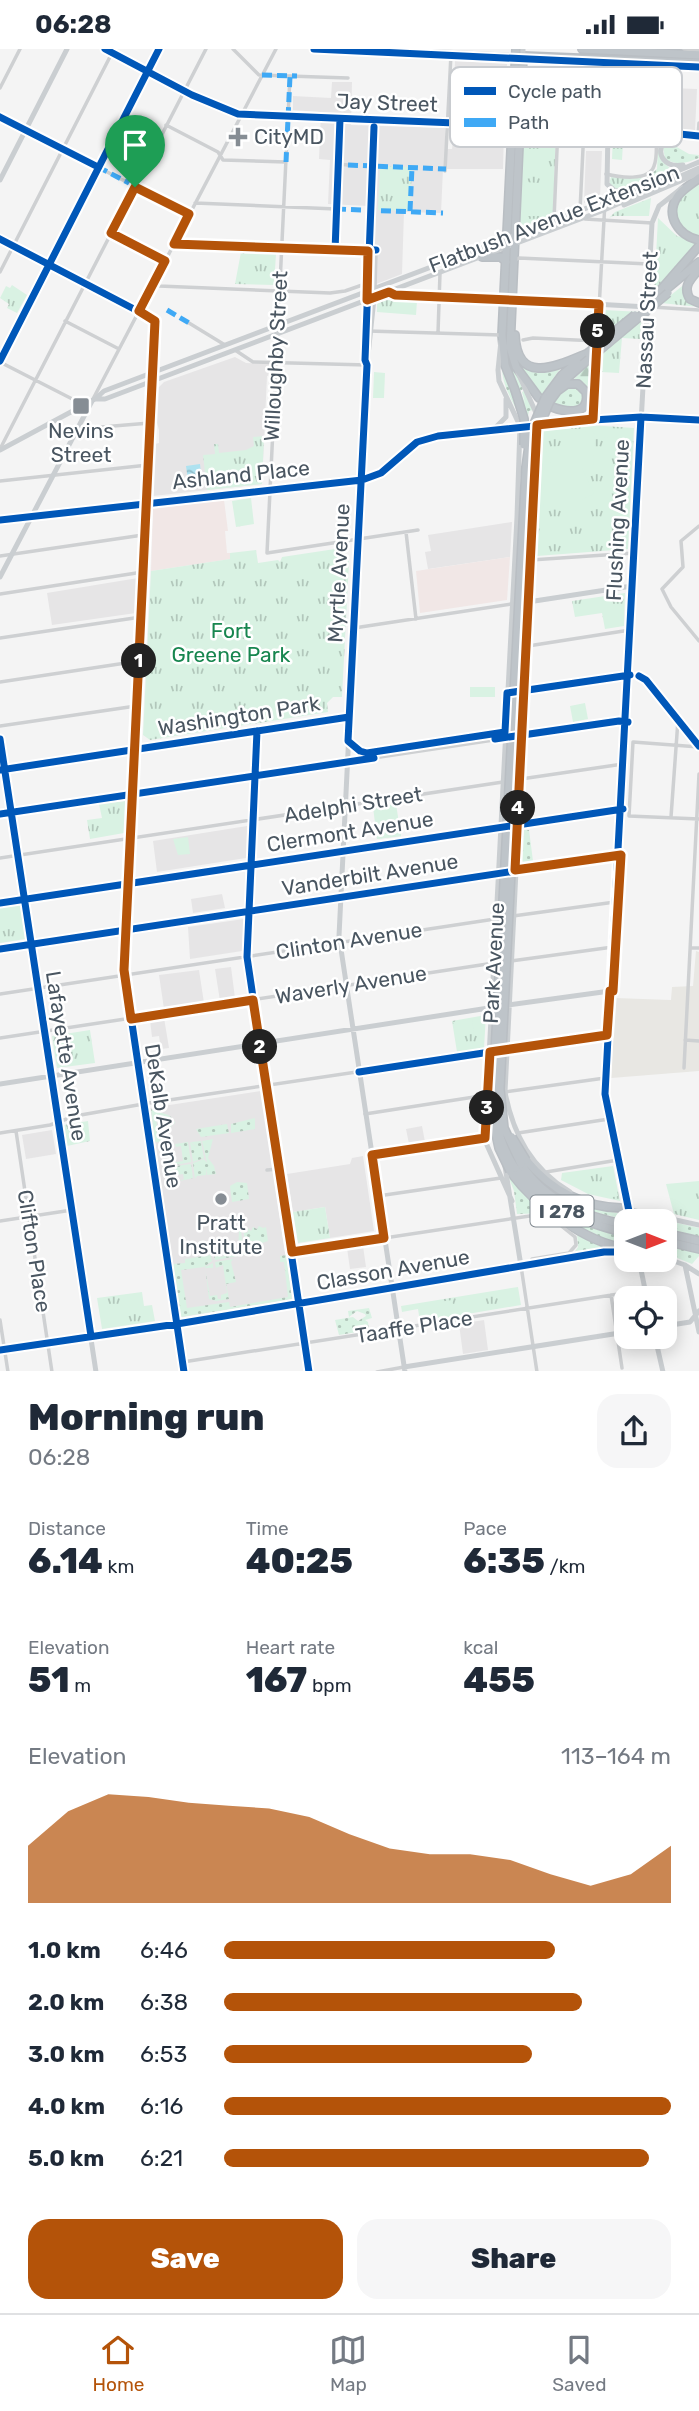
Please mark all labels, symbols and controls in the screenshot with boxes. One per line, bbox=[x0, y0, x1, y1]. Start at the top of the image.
text: 06:28 bbox=[35, 9, 112, 40]
legend bbox=[450, 67, 682, 147]
text: Cycle path bbox=[508, 80, 602, 103]
street label: Jay Street bbox=[336, 88, 438, 117]
text: Path bbox=[508, 111, 549, 134]
pin bbox=[105, 115, 165, 187]
place label: CityMD bbox=[254, 124, 324, 149]
icon: arrive bbox=[116, 126, 154, 164]
marker: CityMD bbox=[228, 127, 248, 147]
street label: Flatbush Avenue Extension bbox=[425, 159, 683, 278]
street label: Nassau Street bbox=[630, 251, 663, 389]
street label: Willoughby Street bbox=[259, 270, 292, 442]
pin: 5 bbox=[580, 313, 616, 349]
text: 5 bbox=[591, 319, 604, 342]
marker: Nevins Street bbox=[71, 396, 91, 416]
place label: Nevins Street bbox=[48, 418, 114, 467]
street label: Flushing Avenue bbox=[601, 438, 634, 602]
street label: Ashland Place bbox=[171, 455, 311, 494]
street label: Myrtle Avenue bbox=[322, 503, 355, 643]
park label: Fort Greene Park bbox=[172, 618, 291, 667]
pin: 1 bbox=[122, 643, 156, 679]
text: 1 bbox=[134, 649, 143, 672]
street label: Washington Park bbox=[156, 690, 322, 741]
street label: Adelphi Street bbox=[282, 781, 424, 828]
pin: 4 bbox=[500, 791, 536, 825]
text: 4 bbox=[511, 796, 524, 819]
street label: Clermont Avenue bbox=[265, 806, 435, 857]
street label: Vanderbilt Avenue bbox=[280, 848, 460, 901]
street label: Park Avenue bbox=[478, 902, 509, 1024]
street label: Clinton Avenue bbox=[274, 917, 424, 964]
street label: Waverly Avenue bbox=[273, 960, 428, 1009]
street label: Lafayette Avenue bbox=[41, 969, 92, 1143]
pin: 2 bbox=[243, 1030, 278, 1065]
text: 2 bbox=[253, 1035, 266, 1058]
street label: DeKalb Avenue bbox=[140, 1042, 187, 1190]
pin: 3 bbox=[470, 1091, 504, 1125]
text: 3 bbox=[480, 1096, 493, 1119]
street label: Clifton Place bbox=[12, 1188, 57, 1314]
marker: Pratt Institute bbox=[213, 1191, 229, 1207]
road number: I 278 bbox=[530, 1195, 594, 1227]
north arrow bbox=[614, 1209, 677, 1272]
map controls bbox=[614, 1209, 677, 1349]
place label: Pratt Institute bbox=[179, 1210, 263, 1259]
street label: Classon Avenue bbox=[314, 1244, 471, 1295]
button: locate bbox=[614, 1286, 677, 1349]
street label: Taaffe Place bbox=[354, 1305, 474, 1348]
text: Morning run bbox=[28, 1394, 265, 1440]
button: share bbox=[597, 1394, 671, 1468]
text: 06:28 bbox=[28, 1443, 91, 1471]
text: Distance bbox=[28, 1517, 106, 1540]
text: Time bbox=[246, 1517, 289, 1540]
text: Pace bbox=[463, 1517, 507, 1540]
text: 6.14 bbox=[28, 1540, 103, 1582]
text: 40:25 bbox=[246, 1540, 353, 1582]
text: 6:35 bbox=[463, 1540, 545, 1582]
text: km bbox=[103, 1555, 134, 1578]
text: /km bbox=[545, 1555, 585, 1578]
text: Elevation bbox=[28, 1636, 109, 1659]
text: Heart rate bbox=[246, 1636, 335, 1659]
text: kcal bbox=[463, 1636, 498, 1659]
text: 51 bbox=[28, 1659, 70, 1701]
text: 167 bbox=[246, 1659, 307, 1701]
text: 455 bbox=[463, 1659, 535, 1701]
text: m bbox=[70, 1674, 91, 1697]
text: bpm bbox=[307, 1674, 352, 1697]
text: Elevation bbox=[28, 1742, 127, 1770]
text: 113–164 m bbox=[561, 1742, 671, 1770]
text: 1.0 km bbox=[28, 1936, 101, 1964]
text: 6:46 bbox=[140, 1936, 188, 1964]
text: 2.0 km bbox=[28, 1988, 104, 2016]
text: 6:38 bbox=[140, 1988, 188, 2016]
text: 3.0 km bbox=[28, 2040, 105, 2068]
text: 6:53 bbox=[140, 2040, 187, 2068]
text: 4.0 km bbox=[28, 2092, 105, 2120]
text: 6:16 bbox=[140, 2092, 183, 2120]
text: 5.0 km bbox=[28, 2144, 104, 2172]
text: 6:21 bbox=[140, 2144, 183, 2172]
button: Save bbox=[28, 2219, 343, 2299]
button: Share bbox=[357, 2219, 671, 2299]
tab: Home bbox=[92, 2331, 144, 2396]
tab: Map bbox=[329, 2331, 367, 2396]
tab: Saved bbox=[552, 2331, 607, 2396]

